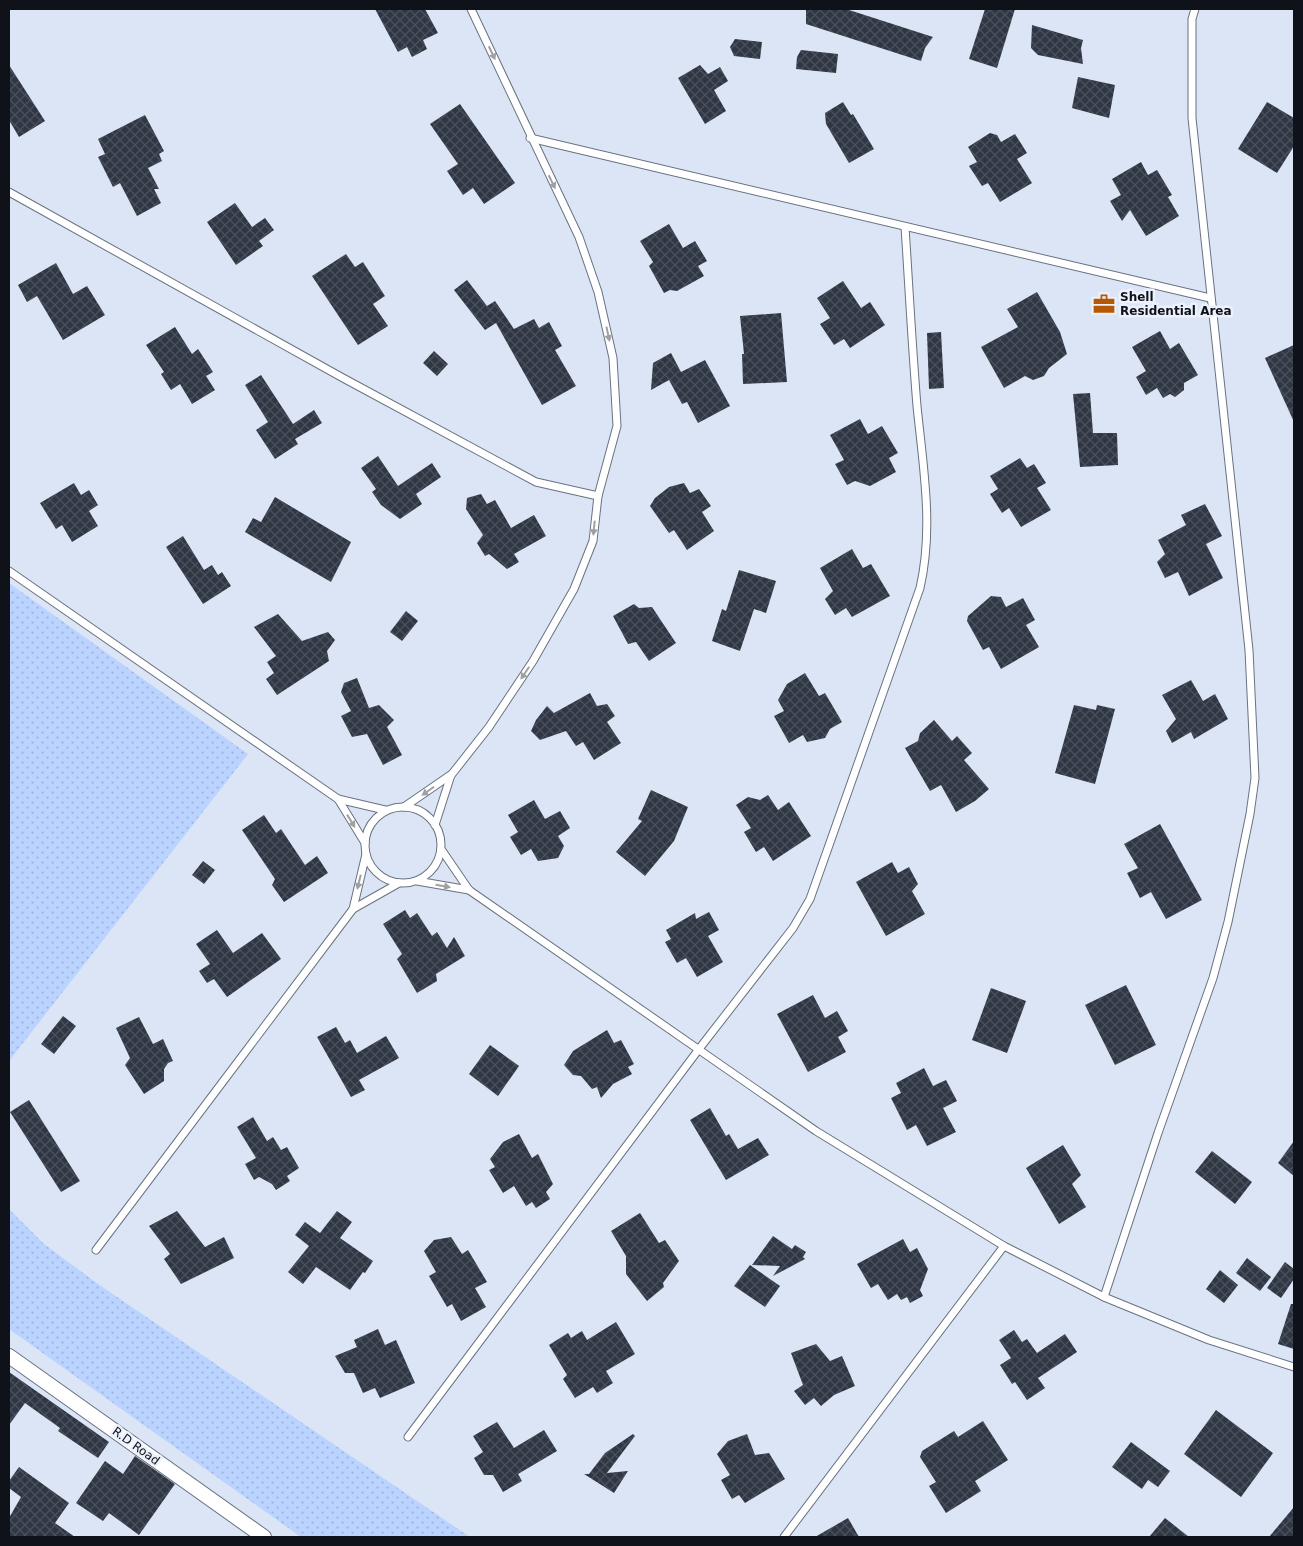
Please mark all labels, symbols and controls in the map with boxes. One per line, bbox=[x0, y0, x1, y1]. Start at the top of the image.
one-way arrow bbox=[488, 46, 496, 60]
one-way arrow bbox=[548, 175, 556, 189]
place label: Shell Residential Area bbox=[1120, 290, 1232, 318]
office icon: Shell Residential Area bbox=[1091, 291, 1117, 317]
one-way arrow bbox=[604, 326, 612, 341]
one-way arrow bbox=[590, 520, 598, 536]
one-way arrow bbox=[520, 666, 530, 680]
one-way arrow bbox=[421, 786, 435, 796]
one-way arrow bbox=[347, 815, 356, 828]
one-way arrow bbox=[355, 874, 363, 889]
one-way arrow bbox=[435, 882, 451, 890]
street label: R.D Road bbox=[110, 1424, 162, 1468]

